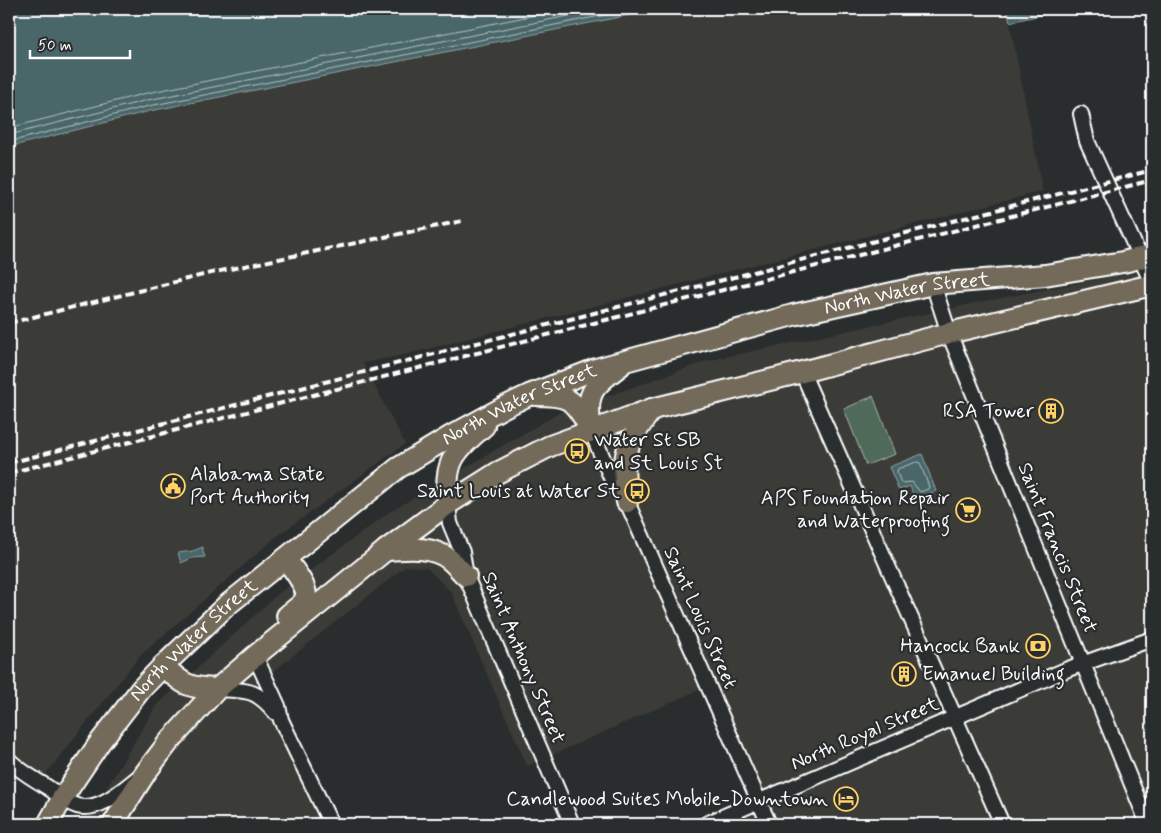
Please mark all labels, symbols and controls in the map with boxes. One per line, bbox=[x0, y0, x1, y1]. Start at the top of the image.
scale bar bbox=[30, 28, 130, 60]
text: 50 m bbox=[38, 36, 72, 56]
street label: North Water Street bbox=[822, 266, 991, 321]
street label: North Water Street bbox=[437, 356, 601, 452]
place label: RSA Tower bbox=[943, 398, 1035, 425]
building icon: RSA Tower bbox=[1038, 398, 1064, 424]
place label: Water St SB and St Louis St bbox=[594, 427, 723, 477]
bus stop icon: Water St SB and St Louis St bbox=[564, 438, 590, 464]
street label: Saint Francis Street bbox=[1010, 459, 1104, 637]
place label: Alabama State Port Authority bbox=[190, 461, 325, 511]
public building icon: Alabama State Port Authority bbox=[160, 473, 186, 499]
place label: Saint Louis at Water St bbox=[417, 478, 620, 505]
bus stop icon: Saint Louis at Water St bbox=[624, 478, 650, 504]
place label: APS Foundation Repair and Waterproofing bbox=[761, 485, 950, 537]
supermarket icon: APS Foundation Repair and Waterproofing bbox=[955, 497, 981, 523]
street label: Saint Louis Street bbox=[657, 543, 743, 693]
street label: Saint Anthony Street bbox=[475, 568, 571, 748]
street label: North Water Street bbox=[123, 572, 264, 707]
place label: Hancock Bank bbox=[900, 633, 1020, 660]
bank icon: Hancock Bank bbox=[1025, 633, 1051, 659]
building icon: Emanuel Building bbox=[891, 661, 917, 687]
place label: Emanuel Building bbox=[922, 661, 1065, 690]
street label: North Royal Street bbox=[787, 690, 944, 777]
place label: Candlewood Suites Mobile-Downtown bbox=[506, 786, 828, 813]
hotel icon: Candlewood Suites Mobile-Downtown bbox=[833, 786, 859, 812]

